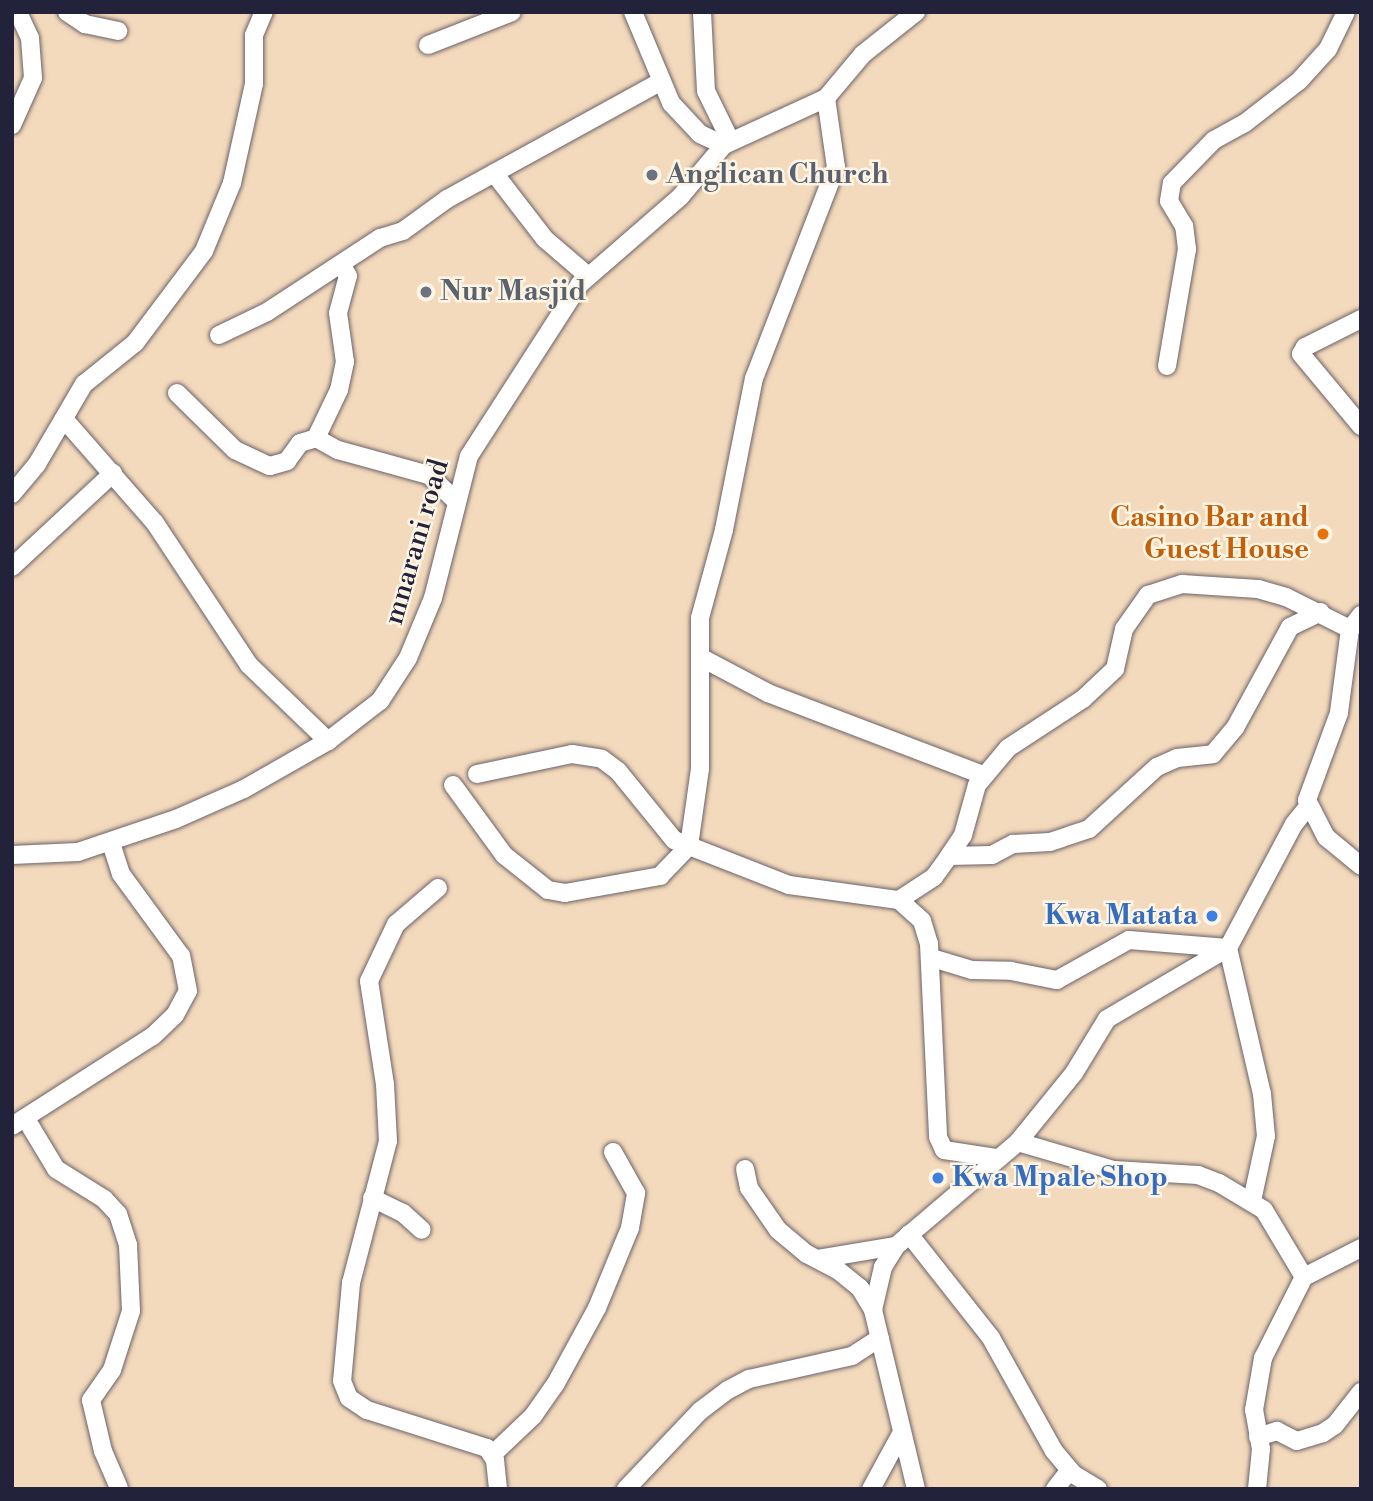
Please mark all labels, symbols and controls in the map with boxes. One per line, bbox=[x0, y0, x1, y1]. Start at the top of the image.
place label: Anglican Church bbox=[666, 158, 889, 192]
marker: Anglican Church bbox=[644, 167, 660, 183]
place label: Nur Masjid bbox=[440, 275, 586, 309]
marker: Nur Masjid bbox=[418, 284, 434, 300]
street label: mnarani road bbox=[377, 455, 457, 629]
place label: Casino Bar and Guest House bbox=[1110, 501, 1309, 567]
marker: Casino Bar and Guest House bbox=[1315, 526, 1331, 542]
place label: Kwa Matata bbox=[1045, 899, 1198, 933]
marker: Kwa Matata bbox=[1204, 908, 1220, 924]
place label: Kwa Mpale Shop bbox=[952, 1161, 1168, 1195]
marker: Kwa Mpale Shop bbox=[930, 1170, 946, 1186]

